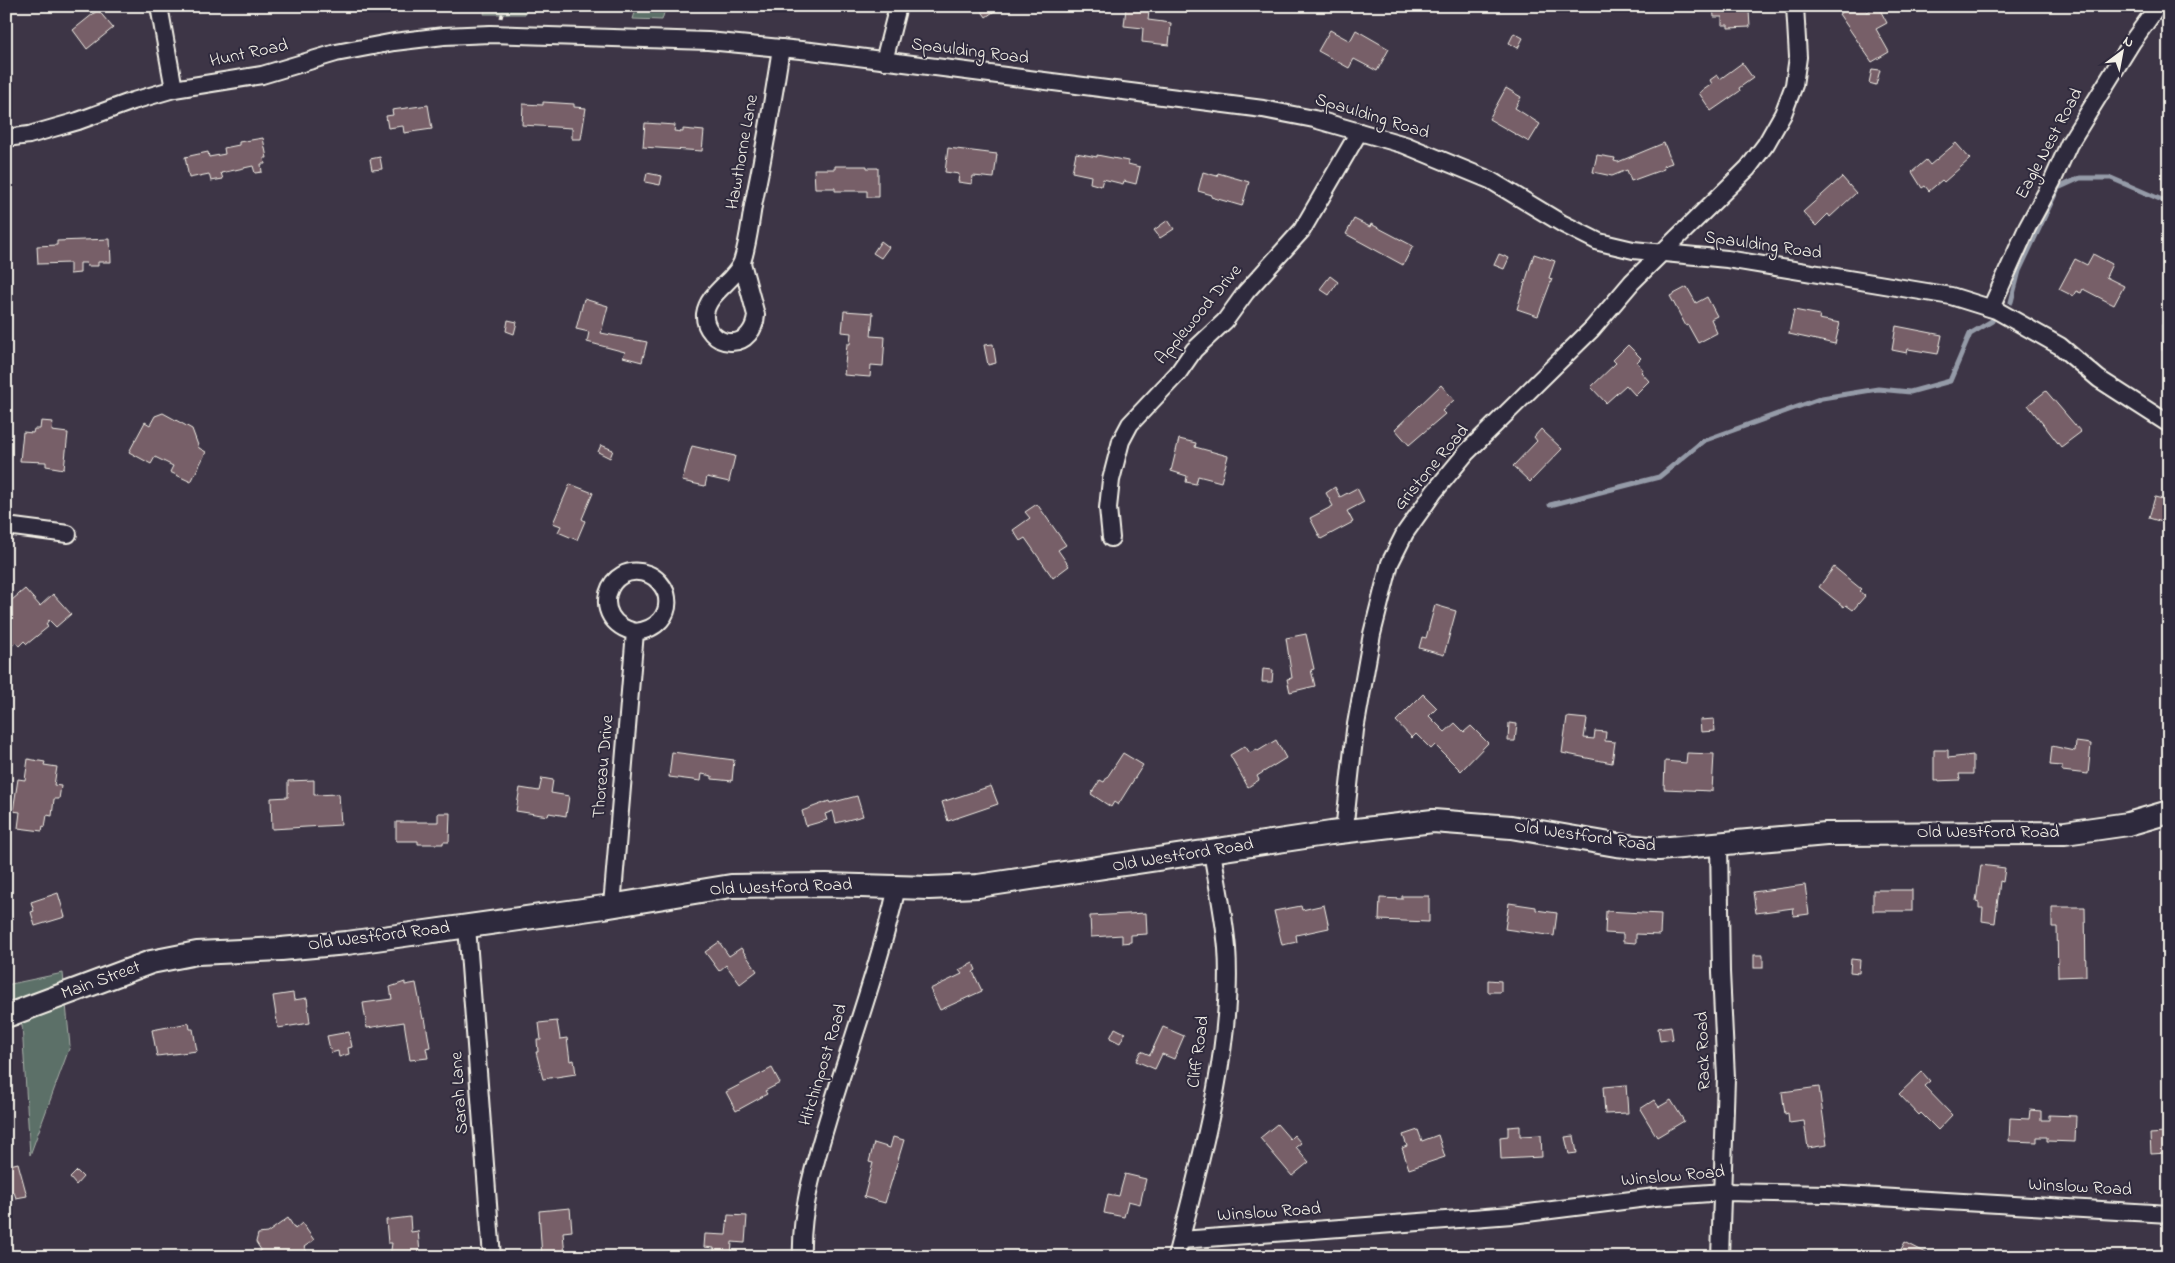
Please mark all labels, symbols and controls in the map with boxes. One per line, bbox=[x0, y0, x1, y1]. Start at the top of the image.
north arrow bbox=[2098, 28, 2148, 78]
text: N bbox=[2119, 31, 2138, 54]
street label: Spaulding Road bbox=[910, 32, 1030, 73]
street label: Hunt Road bbox=[208, 33, 290, 75]
street label: Eagle Nest Road bbox=[2010, 84, 2091, 205]
street label: Spaulding Road bbox=[1311, 87, 1432, 148]
street label: Hawthorne Lane bbox=[720, 92, 766, 212]
street label: Spaulding Road bbox=[1702, 225, 1823, 268]
street label: Applewood Drive bbox=[1149, 259, 1249, 371]
street label: Gristone Road bbox=[1388, 419, 1476, 517]
street label: Thoreau Drive bbox=[587, 713, 622, 820]
street label: Old Westford Road bbox=[1513, 814, 1657, 860]
street label: Old Westford Road bbox=[1917, 820, 2059, 846]
street label: Old Westford Road bbox=[1111, 832, 1255, 880]
street label: Old Westford Road bbox=[709, 873, 853, 903]
street label: Old Westford Road bbox=[307, 915, 451, 959]
street label: Main Street bbox=[58, 955, 144, 1007]
street label: Hitchinpost Road bbox=[793, 1001, 855, 1129]
street label: Rack Road bbox=[1690, 1011, 1718, 1091]
street label: Cliff Road bbox=[1181, 1014, 1217, 1090]
street label: Sarah Lane bbox=[444, 1050, 476, 1135]
street label: Winslow Road bbox=[1620, 1160, 1726, 1194]
street label: Winslow Road bbox=[2027, 1172, 2133, 1204]
street label: Winslow Road bbox=[1216, 1196, 1322, 1230]

